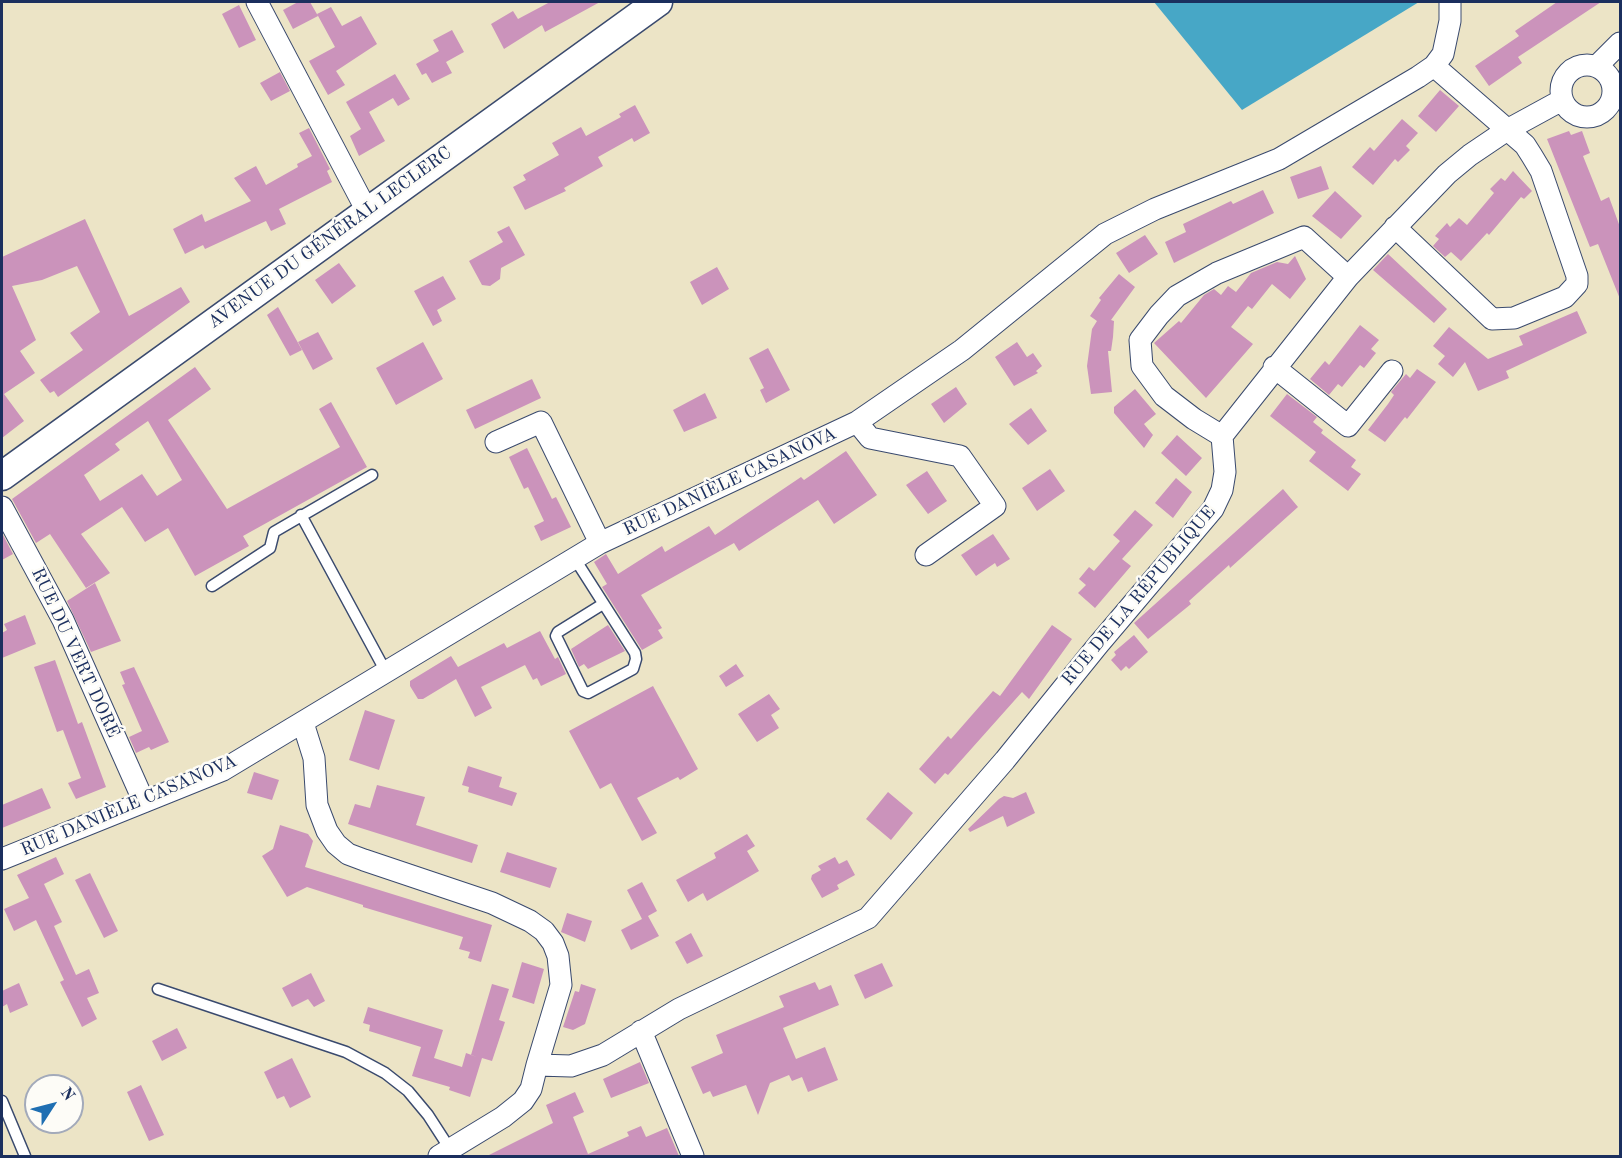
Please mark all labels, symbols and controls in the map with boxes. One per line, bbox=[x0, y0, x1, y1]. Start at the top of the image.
street label: AVENUE DU GÉNÉRAL LECLERC bbox=[204, 142, 456, 334]
street label: RUE DANIÈLE CASANOVA bbox=[620, 423, 840, 541]
street label: RUE DE LA RÉPUBLIQUE bbox=[1057, 502, 1221, 690]
street label: RUE DU VERT DORÉ bbox=[26, 565, 124, 741]
street label: RUE DANIÈLE CASANOVA bbox=[18, 751, 240, 861]
north arrow bbox=[24, 1074, 84, 1134]
text: N bbox=[57, 1085, 77, 1104]

